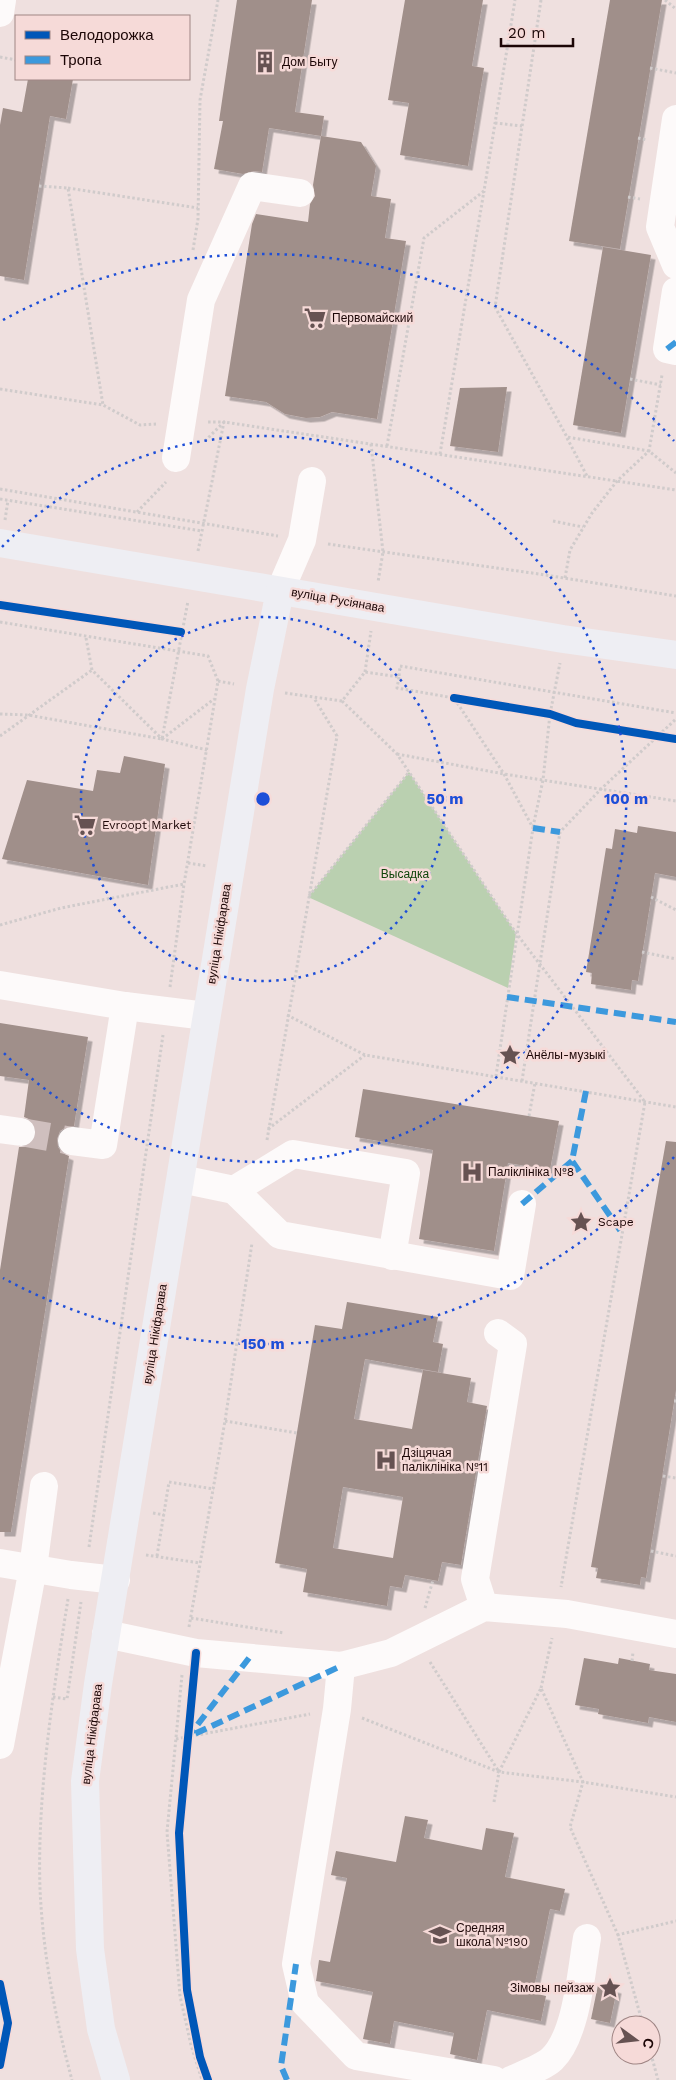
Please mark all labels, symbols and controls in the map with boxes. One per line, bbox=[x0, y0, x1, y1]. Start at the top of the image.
legend bbox=[15, 15, 190, 80]
scale bar bbox=[501, 15, 574, 47]
text: 20 m bbox=[508, 24, 546, 42]
text: Велодорожка bbox=[60, 26, 154, 44]
building icon: Дом Быту bbox=[252, 49, 278, 75]
text: Тропа bbox=[60, 51, 102, 69]
place label: Дом Быту bbox=[282, 55, 337, 69]
supermarket icon: Первомайский bbox=[302, 305, 328, 331]
place label: Первомайский bbox=[332, 311, 413, 325]
street label: вуліца Русіянава bbox=[290, 585, 386, 615]
centre of rings bbox=[254, 790, 272, 808]
text: 50 m bbox=[427, 790, 463, 808]
text: 100 m bbox=[604, 790, 648, 808]
supermarket icon: Evroopt Market bbox=[72, 812, 98, 838]
place label: Evroopt Market bbox=[102, 818, 191, 832]
park label: Высадка bbox=[381, 867, 430, 881]
street label: вуліца Нікіфарава bbox=[204, 883, 234, 985]
place icon: Анёлы-музыкі bbox=[497, 1042, 523, 1068]
place label: Анёлы-музыкі bbox=[526, 1048, 605, 1062]
hospital icon: Паліклініка №8 bbox=[459, 1159, 485, 1185]
place label: Паліклініка №8 bbox=[488, 1165, 574, 1179]
place icon: Scape bbox=[568, 1209, 594, 1235]
place label: Scape bbox=[598, 1215, 634, 1229]
street label: вуліца Нікіфарава bbox=[140, 1283, 170, 1385]
text: 150 m bbox=[241, 1335, 285, 1353]
place label: Дзіцячая паліклініка №11 bbox=[402, 1446, 488, 1474]
hospital icon: Дзіцячая паліклініка №11 bbox=[373, 1447, 399, 1473]
street label: вуліца Нікіфарава bbox=[79, 1683, 105, 1785]
place label: Средняя школа №190 bbox=[456, 1921, 528, 1949]
school or university icon: Средняя школа №190 bbox=[427, 1922, 453, 1948]
place icon: Зімовы пейзаж bbox=[597, 1975, 623, 2001]
place label: Зімовы пейзаж bbox=[510, 1981, 594, 1995]
north arrow bbox=[611, 2015, 661, 2065]
text: С bbox=[640, 2036, 658, 2050]

